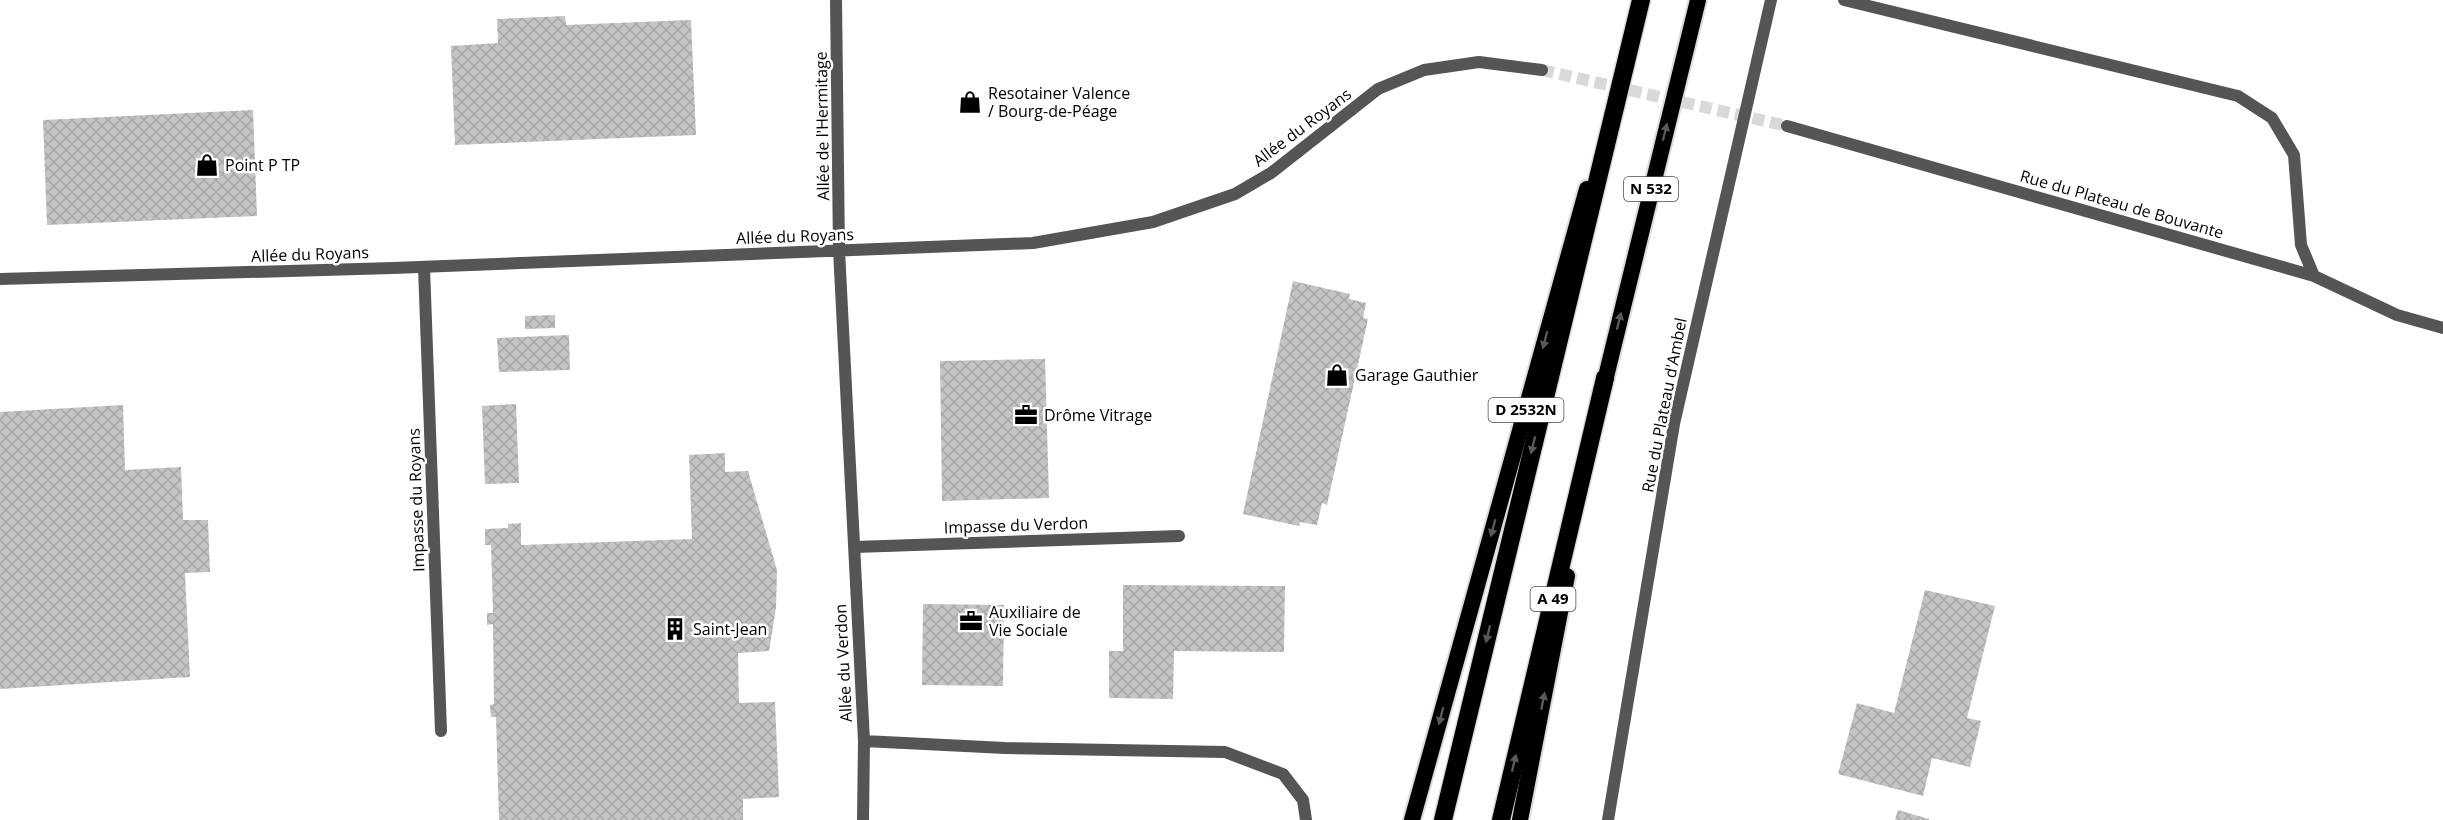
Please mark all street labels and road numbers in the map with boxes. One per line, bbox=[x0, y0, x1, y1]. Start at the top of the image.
street label: Allée de l'Hermitage bbox=[810, 51, 834, 201]
street label: Allée du Royans bbox=[1248, 83, 1356, 171]
street label: Rue du Plateau de Bouvante bbox=[2018, 164, 2226, 244]
road number: N 532 bbox=[1624, 177, 1678, 201]
street label: Allée du Royans bbox=[736, 223, 854, 249]
street label: Allée du Royans bbox=[251, 241, 369, 267]
street label: Rue du Plateau d'Ambel bbox=[1636, 316, 1692, 494]
road number: D 2532N bbox=[1488, 398, 1564, 422]
street label: Impasse du Royans bbox=[402, 428, 430, 572]
street label: Impasse du Verdon bbox=[943, 511, 1089, 539]
road number: A 49 bbox=[1530, 587, 1576, 611]
street label: Allée du Verdon bbox=[829, 603, 857, 723]

